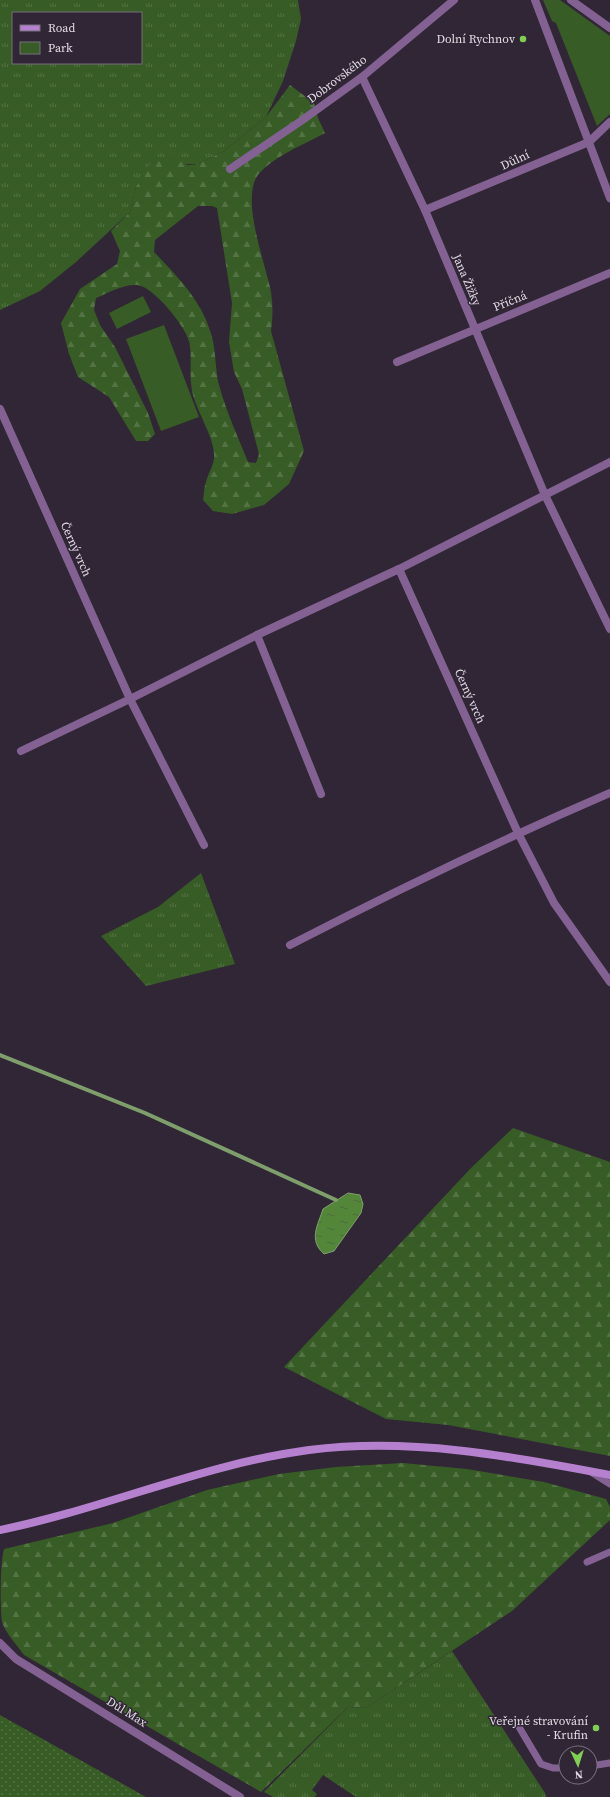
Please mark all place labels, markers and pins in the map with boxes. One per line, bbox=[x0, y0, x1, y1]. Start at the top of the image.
place label: Dolní Rychnov bbox=[436, 31, 515, 47]
marker: Dolní Rychnov bbox=[518, 34, 528, 44]
place label: Veřejné stravování - Krufin bbox=[489, 1713, 588, 1743]
marker: Veřejné stravování - Krufin bbox=[591, 1723, 601, 1733]

